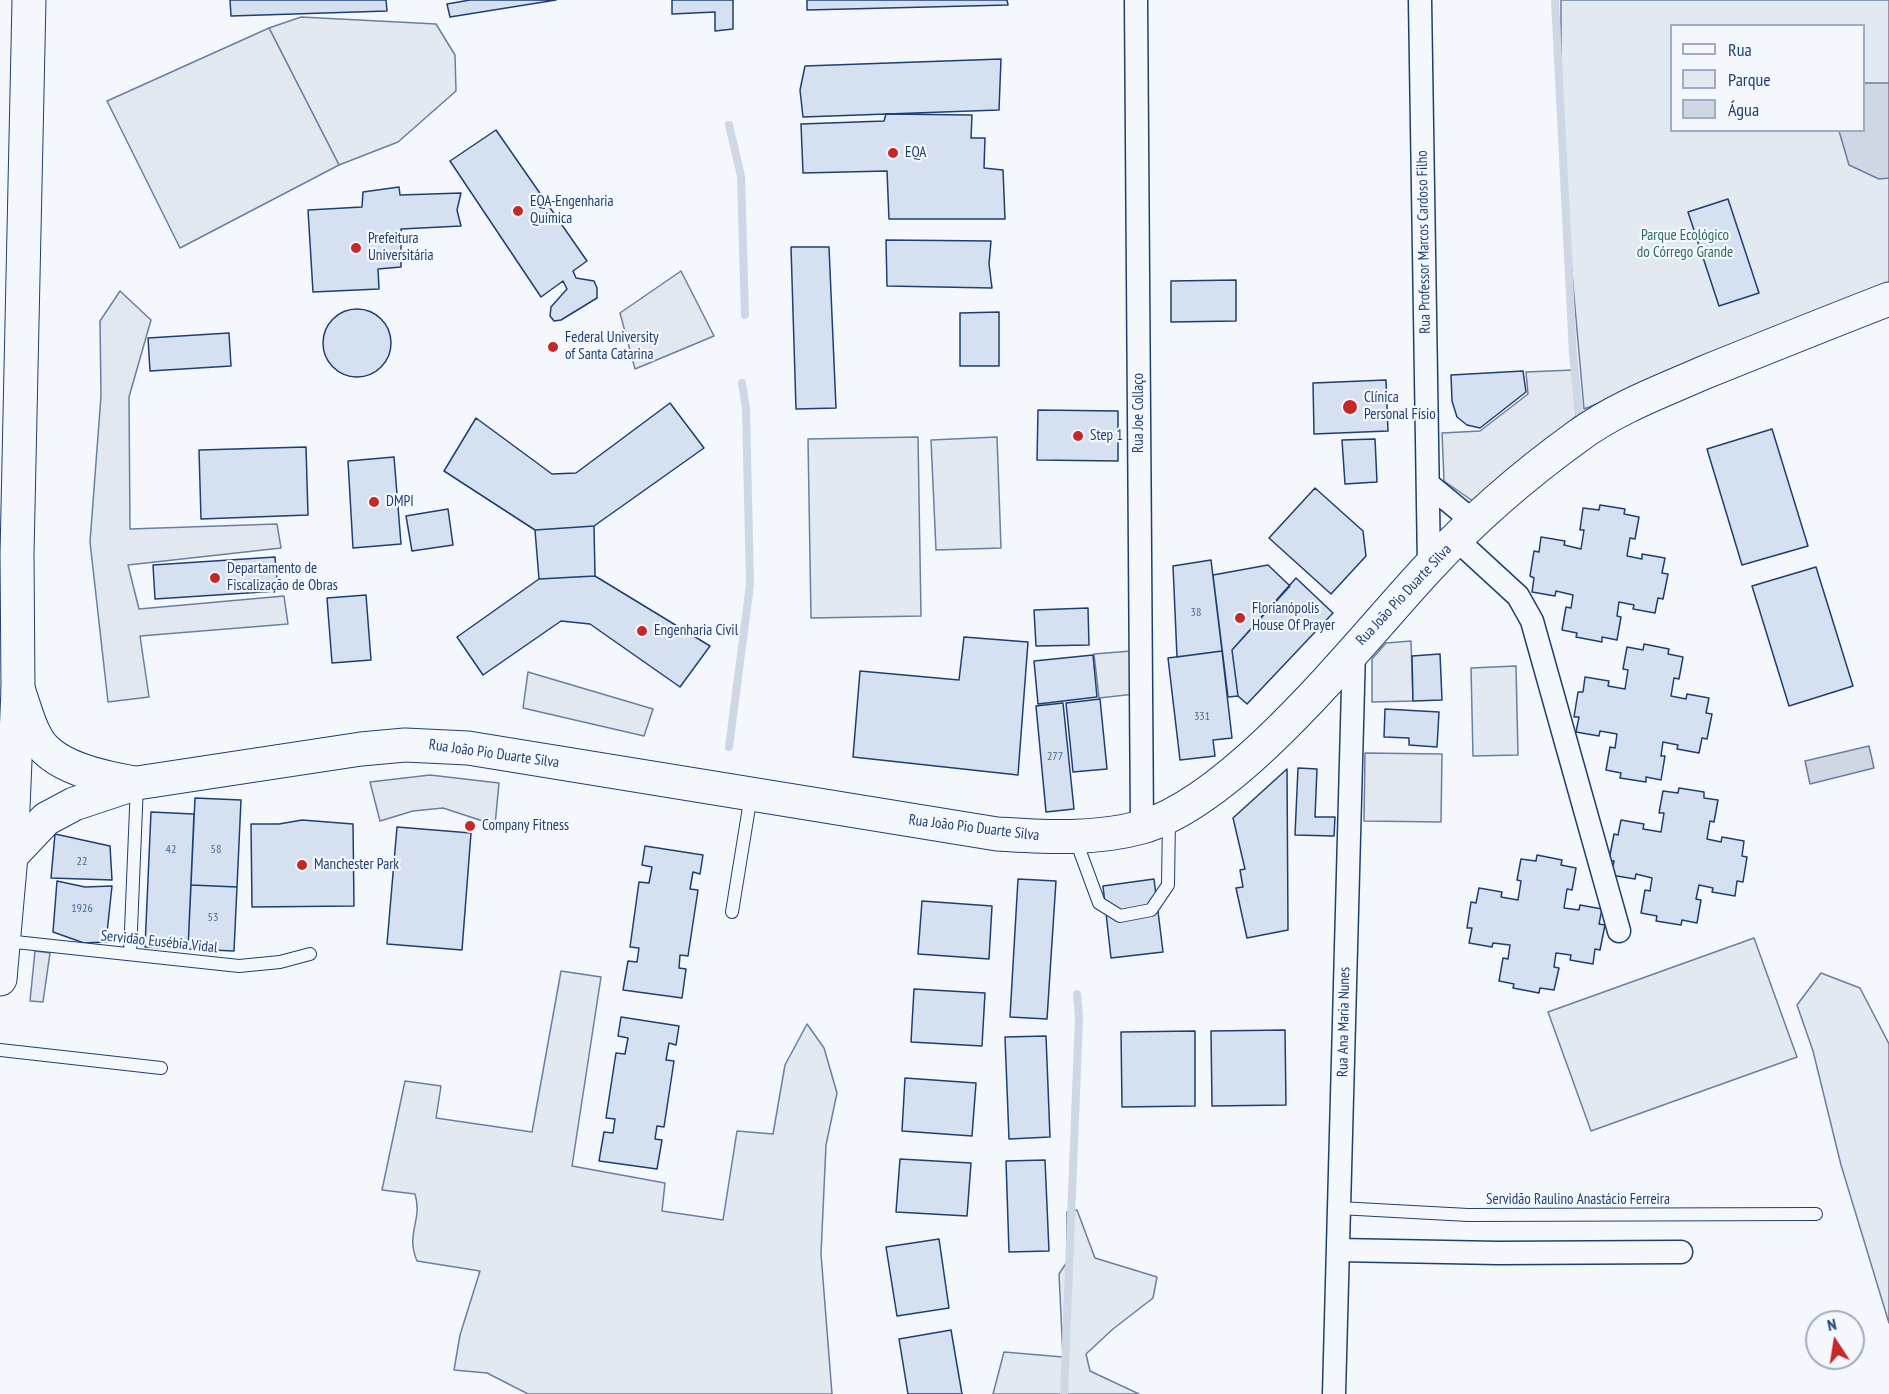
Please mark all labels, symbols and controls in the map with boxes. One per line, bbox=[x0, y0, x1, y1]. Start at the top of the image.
legend bbox=[1670, 24, 1865, 132]
text: Rua bbox=[1728, 38, 1752, 61]
text: Parque bbox=[1728, 68, 1771, 91]
text: Água bbox=[1728, 98, 1759, 121]
place label: EQA bbox=[905, 144, 926, 162]
marker: EQA bbox=[886, 146, 900, 160]
street label: Rua Professor Marcos Cardoso Filho bbox=[1413, 150, 1435, 334]
place label: EQA-Engenharia Química bbox=[530, 193, 614, 228]
marker: EQA-Engenharia Química bbox=[511, 204, 525, 218]
park label: Parque Ecológico do Córrego Grande bbox=[1637, 227, 1733, 262]
place label: Prefeitura Universitária bbox=[368, 230, 434, 265]
marker: Prefeitura Universitária bbox=[349, 241, 363, 255]
place label: Federal University of Santa Catarina bbox=[565, 329, 659, 364]
marker: Federal University of Santa Catarina bbox=[546, 340, 560, 354]
street label: Rua Joe Collaço bbox=[1130, 373, 1148, 453]
place label: Clínica Personal Físio bbox=[1364, 389, 1436, 424]
marker: Clínica Personal Físio bbox=[1341, 398, 1359, 416]
place label: Step 1 bbox=[1090, 427, 1123, 445]
marker: Step 1 bbox=[1071, 429, 1085, 443]
place label: DMPI bbox=[386, 493, 414, 511]
marker: DMPI bbox=[367, 495, 381, 509]
street label: Rua João Pio Duarte Silva bbox=[1353, 541, 1455, 649]
place label: Departamento de Fiscalização de Obras bbox=[227, 560, 338, 595]
marker: Departamento de Fiscalização de Obras bbox=[208, 571, 222, 585]
place label: Florianópolis House Of Prayer bbox=[1252, 600, 1335, 635]
house number: 38 bbox=[1191, 606, 1201, 620]
marker: Florianópolis House Of Prayer bbox=[1233, 611, 1247, 625]
place label: Engenharia Civil bbox=[654, 622, 738, 640]
marker: Engenharia Civil bbox=[635, 624, 649, 638]
house number: 331 bbox=[1194, 710, 1210, 724]
street label: Rua João Pio Duarte Silva bbox=[428, 736, 560, 772]
house number: 277 bbox=[1047, 750, 1063, 764]
street label: Rua João Pio Duarte Silva bbox=[908, 811, 1040, 845]
place label: Company Fitness bbox=[482, 817, 569, 835]
marker: Company Fitness bbox=[463, 819, 477, 833]
house number: 42 bbox=[166, 843, 176, 857]
house number: 58 bbox=[211, 843, 221, 857]
house number: 22 bbox=[77, 855, 87, 869]
place label: Manchester Park bbox=[314, 856, 399, 874]
marker: Manchester Park bbox=[295, 858, 309, 872]
house number: 1926 bbox=[71, 902, 93, 916]
house number: 53 bbox=[208, 911, 218, 925]
street label: Servidão Eusébia Vidal bbox=[100, 927, 218, 957]
street label: Rua Ana Maria Nunes bbox=[1334, 967, 1354, 1077]
street label: Servidão Raulino Anastácio Ferreira bbox=[1486, 1191, 1670, 1209]
north arrow bbox=[1805, 1310, 1865, 1370]
text: N bbox=[1825, 1314, 1838, 1335]

